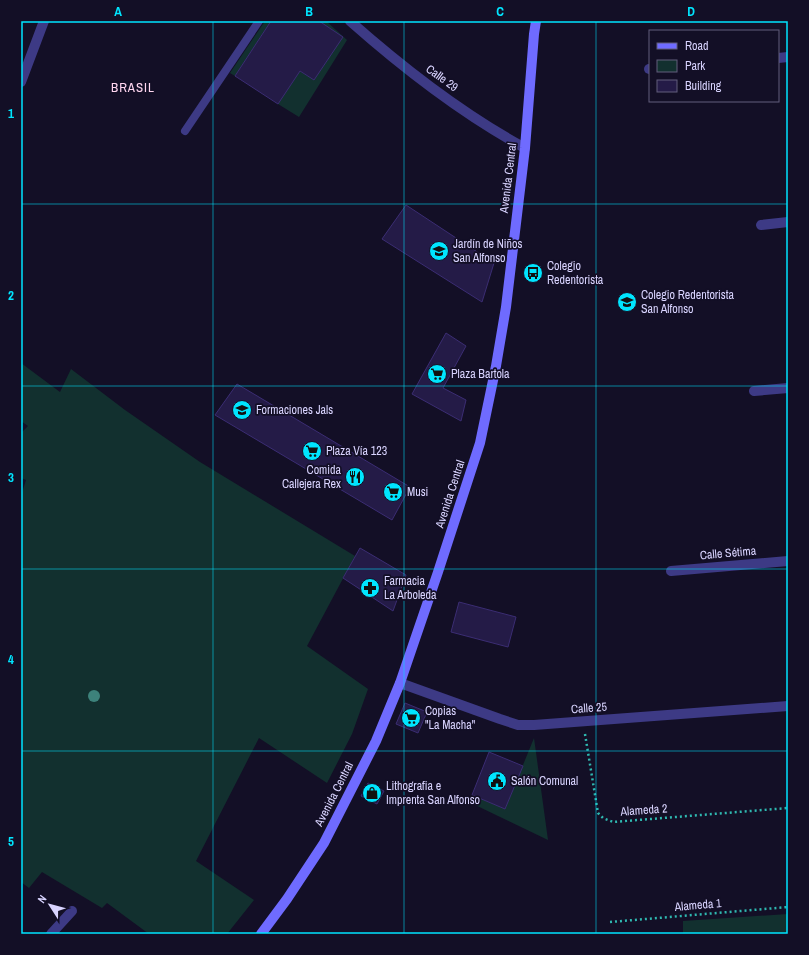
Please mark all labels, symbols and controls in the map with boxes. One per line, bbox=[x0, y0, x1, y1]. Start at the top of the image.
text: A bbox=[114, 3, 122, 20]
text: B bbox=[305, 3, 313, 20]
text: C bbox=[496, 3, 504, 20]
text: D bbox=[687, 3, 695, 20]
legend bbox=[649, 30, 779, 102]
text: Road bbox=[685, 38, 709, 54]
text: Park bbox=[685, 58, 705, 74]
street label: Calle 29 bbox=[423, 61, 461, 95]
text: Building bbox=[685, 78, 722, 94]
district label: BRASIL bbox=[111, 79, 155, 96]
text: 1 bbox=[8, 105, 14, 122]
street label: Avenida Central bbox=[496, 142, 520, 215]
place label: Jardín de Niños San Alfonso bbox=[453, 236, 523, 266]
school or university icon: Jardín de Niños San Alfonso bbox=[428, 240, 450, 262]
place label: Colegio Redentorista bbox=[547, 258, 604, 288]
bus stop icon: Colegio Redentorista bbox=[522, 262, 544, 284]
text: 2 bbox=[8, 287, 14, 304]
place label: Colegio Redentorista San Alfonso bbox=[641, 287, 735, 317]
school or university icon: Colegio Redentorista San Alfonso bbox=[616, 291, 638, 313]
supermarket icon: Plaza Bartola bbox=[426, 363, 448, 385]
place label: Plaza Bartola bbox=[451, 366, 510, 382]
school or university icon: Formaciones Jals bbox=[231, 399, 253, 421]
place label: Formaciones Jals bbox=[256, 402, 333, 418]
supermarket icon: Plaza Vía 123 bbox=[301, 440, 323, 462]
place label: Plaza Vía 123 bbox=[326, 443, 387, 459]
street label: Avenida Central bbox=[431, 458, 468, 531]
place label: Comida Callejera Rex bbox=[282, 462, 342, 492]
restaurant icon: Comida Callejera Rex bbox=[344, 466, 366, 488]
text: 3 bbox=[8, 469, 14, 486]
supermarket icon: Musi bbox=[382, 481, 404, 503]
place label: Musi bbox=[407, 484, 428, 500]
street label: Calle Sétima bbox=[699, 543, 757, 563]
place label: Farmacia La Arboleda bbox=[384, 573, 437, 603]
pharmacy icon: Farmacia La Arboleda bbox=[359, 577, 381, 599]
text: 4 bbox=[8, 651, 14, 668]
street label: Calle 25 bbox=[570, 699, 608, 717]
place label: Copias "La Macha" bbox=[425, 703, 476, 733]
supermarket icon: Copias "La Macha" bbox=[400, 707, 422, 729]
street label: Avenida Central bbox=[310, 759, 357, 830]
public building icon: Salón Comunal bbox=[486, 770, 508, 792]
place label: Salón Comunal bbox=[511, 773, 578, 789]
place label: Lithografia e Imprenta San Alfonso bbox=[386, 778, 480, 808]
shop icon: Lithografia e Imprenta San Alfonso bbox=[361, 782, 383, 804]
street label: Alameda 2 bbox=[619, 800, 668, 820]
text: 5 bbox=[8, 833, 14, 850]
north arrow bbox=[30, 885, 70, 925]
text: N bbox=[34, 892, 49, 906]
street label: Alameda 1 bbox=[673, 895, 723, 915]

